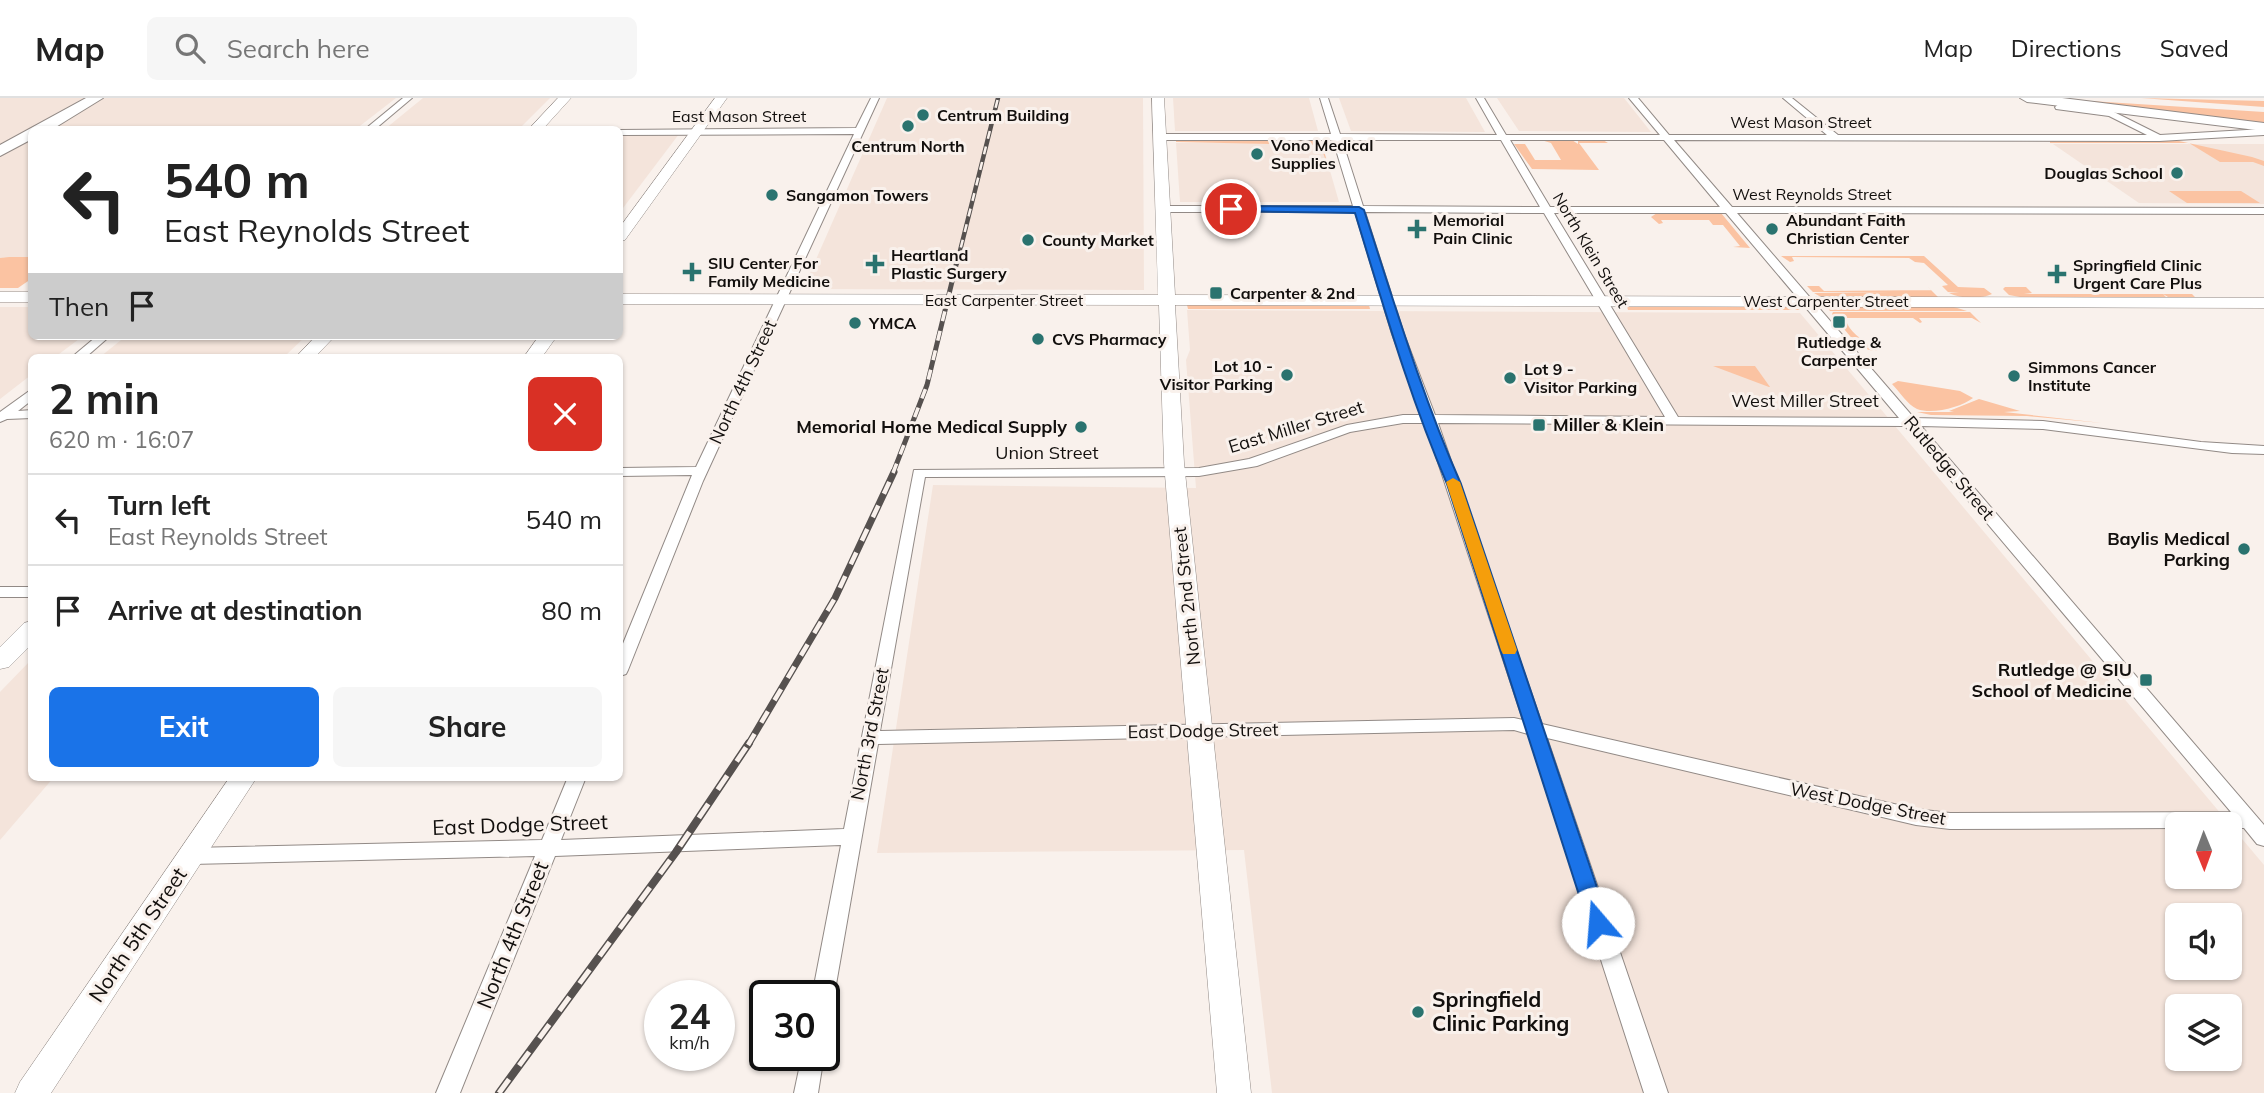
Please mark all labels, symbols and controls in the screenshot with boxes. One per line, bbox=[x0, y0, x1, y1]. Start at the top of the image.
search box bbox=[147, 17, 637, 80]
text: Map bbox=[35, 28, 105, 69]
icon: search bbox=[171, 29, 209, 67]
text: Search here bbox=[227, 32, 370, 65]
text: Map bbox=[1923, 33, 1973, 63]
text: Directions bbox=[2011, 33, 2122, 63]
text: Saved bbox=[2160, 33, 2229, 63]
place label: Centrum Building bbox=[937, 105, 1069, 125]
street label: East Mason Street bbox=[672, 106, 807, 126]
marker: Centrum Building bbox=[915, 107, 931, 123]
street label: West Mason Street bbox=[1730, 112, 1872, 132]
marker: Centrum North bbox=[900, 118, 916, 134]
place label: Vono Medical Supplies bbox=[1270, 135, 1373, 173]
place label: Centrum North bbox=[851, 136, 965, 156]
marker: Vono Medical Supplies bbox=[1249, 146, 1265, 162]
text: 540 m bbox=[164, 149, 310, 210]
icon: left bbox=[49, 154, 140, 245]
place label: Douglas School bbox=[2044, 163, 2163, 183]
marker: Douglas School bbox=[2169, 165, 2185, 181]
pin bbox=[1201, 179, 1261, 239]
street label: West Reynolds Street bbox=[1732, 184, 1892, 204]
place label: Sangamon Towers bbox=[786, 185, 929, 205]
marker: Sangamon Towers bbox=[764, 187, 780, 203]
street label: North Klein Street bbox=[1549, 189, 1633, 312]
icon: arrive bbox=[1212, 190, 1250, 228]
text: East Reynolds Street bbox=[164, 210, 470, 250]
place label: Memorial Pain Clinic bbox=[1433, 210, 1513, 248]
place label: Abundant Faith Christian Center bbox=[1786, 210, 1910, 248]
marker: Memorial Pain Clinic bbox=[1407, 219, 1427, 239]
marker: Abundant Faith Christian Center bbox=[1764, 221, 1780, 237]
place label: County Market bbox=[1042, 230, 1154, 250]
marker: County Market bbox=[1020, 232, 1036, 248]
place label: Heartland Plastic Surgery bbox=[891, 245, 1007, 283]
place label: SIU Center For Family Medicine bbox=[708, 253, 830, 291]
marker: Heartland Plastic Surgery bbox=[865, 254, 885, 274]
place label: Springfield Clinic Urgent Care Plus bbox=[2073, 255, 2202, 293]
marker: SIU Center For Family Medicine bbox=[682, 262, 702, 282]
marker: Springfield Clinic Urgent Care Plus bbox=[2047, 264, 2067, 284]
place label: Carpenter & 2nd bbox=[1230, 283, 1355, 303]
marker: Carpenter & 2nd bbox=[1208, 285, 1224, 301]
icon: arrive bbox=[123, 287, 161, 325]
text: Then bbox=[49, 290, 109, 323]
street label: East Carpenter Street bbox=[925, 290, 1084, 310]
street label: West Carpenter Street bbox=[1743, 291, 1909, 311]
place label: YMCA bbox=[868, 313, 916, 333]
marker: Rutledge & Carpenter bbox=[1831, 314, 1847, 330]
marker: YMCA bbox=[847, 315, 863, 331]
street label: North 4th Street bbox=[704, 316, 781, 448]
place label: CVS Pharmacy bbox=[1052, 329, 1167, 349]
marker: CVS Pharmacy bbox=[1030, 331, 1046, 347]
place label: Rutledge & Carpenter bbox=[1797, 332, 1882, 370]
place label: Lot 10 - Visitor Parking bbox=[1159, 356, 1273, 394]
place label: Simmons Cancer Institute bbox=[2028, 357, 2157, 395]
place label: Lot 9 - Visitor Parking bbox=[1523, 359, 1637, 397]
marker: Lot 10 - Visitor Parking bbox=[1279, 367, 1295, 383]
marker: Simmons Cancer Institute bbox=[2006, 368, 2022, 384]
marker: Lot 9 - Visitor Parking bbox=[1502, 370, 1518, 386]
text: 2 min bbox=[49, 372, 160, 425]
button: close bbox=[528, 377, 602, 451]
street label: West Miller Street bbox=[1731, 389, 1879, 412]
street label: East Miller Street bbox=[1225, 395, 1366, 458]
street label: Rutledge Street bbox=[1899, 411, 2000, 525]
place label: Miller & Klein bbox=[1553, 413, 1664, 436]
place label: Memorial Home Medical Supply bbox=[796, 415, 1067, 438]
marker: Miller & Klein bbox=[1531, 417, 1547, 433]
marker: Memorial Home Medical Supply bbox=[1073, 419, 1089, 435]
text: 620 m · 16:07 bbox=[49, 425, 194, 454]
street label: Union Street bbox=[995, 441, 1099, 464]
text: Turn left bbox=[108, 489, 210, 522]
icon: left bbox=[49, 501, 87, 539]
text: 540 m bbox=[526, 503, 602, 536]
text: East Reynolds Street bbox=[108, 522, 328, 551]
street label: North 2nd Street bbox=[1168, 526, 1205, 666]
place label: Baylis Medical Parking bbox=[2107, 527, 2230, 571]
marker: Baylis Medical Parking bbox=[2236, 541, 2252, 557]
icon: arrive bbox=[49, 592, 87, 630]
text: Arrive at destination bbox=[108, 594, 363, 627]
text: 80 m bbox=[541, 594, 602, 627]
place label: Rutledge @ SIU School of Medicine bbox=[1972, 658, 2132, 702]
street label: North 3rd Street bbox=[845, 666, 894, 802]
marker: Rutledge @ SIU School of Medicine bbox=[2138, 672, 2154, 688]
button: Exit bbox=[49, 687, 319, 767]
button: Share bbox=[333, 687, 602, 767]
street label: East Dodge Street bbox=[1127, 718, 1279, 743]
street label: West Dodge Street bbox=[1788, 777, 1948, 830]
street label: East Dodge Street bbox=[432, 808, 608, 840]
north arrow bbox=[2165, 812, 2242, 889]
map controls bbox=[2165, 812, 2242, 1071]
street label: North 4th Street bbox=[471, 857, 553, 1012]
street label: North 5th Street bbox=[83, 862, 192, 1007]
position arrow bbox=[1561, 886, 1635, 960]
button: sound bbox=[2165, 903, 2242, 980]
speed limit sign: 30 bbox=[749, 980, 840, 1071]
place label: Springfield Clinic Parking bbox=[1432, 986, 1569, 1036]
text: 24 bbox=[668, 994, 711, 1038]
button: layers bbox=[2165, 994, 2242, 1071]
marker: Springfield Clinic Parking bbox=[1410, 1004, 1426, 1020]
text: km/h bbox=[669, 1031, 710, 1054]

